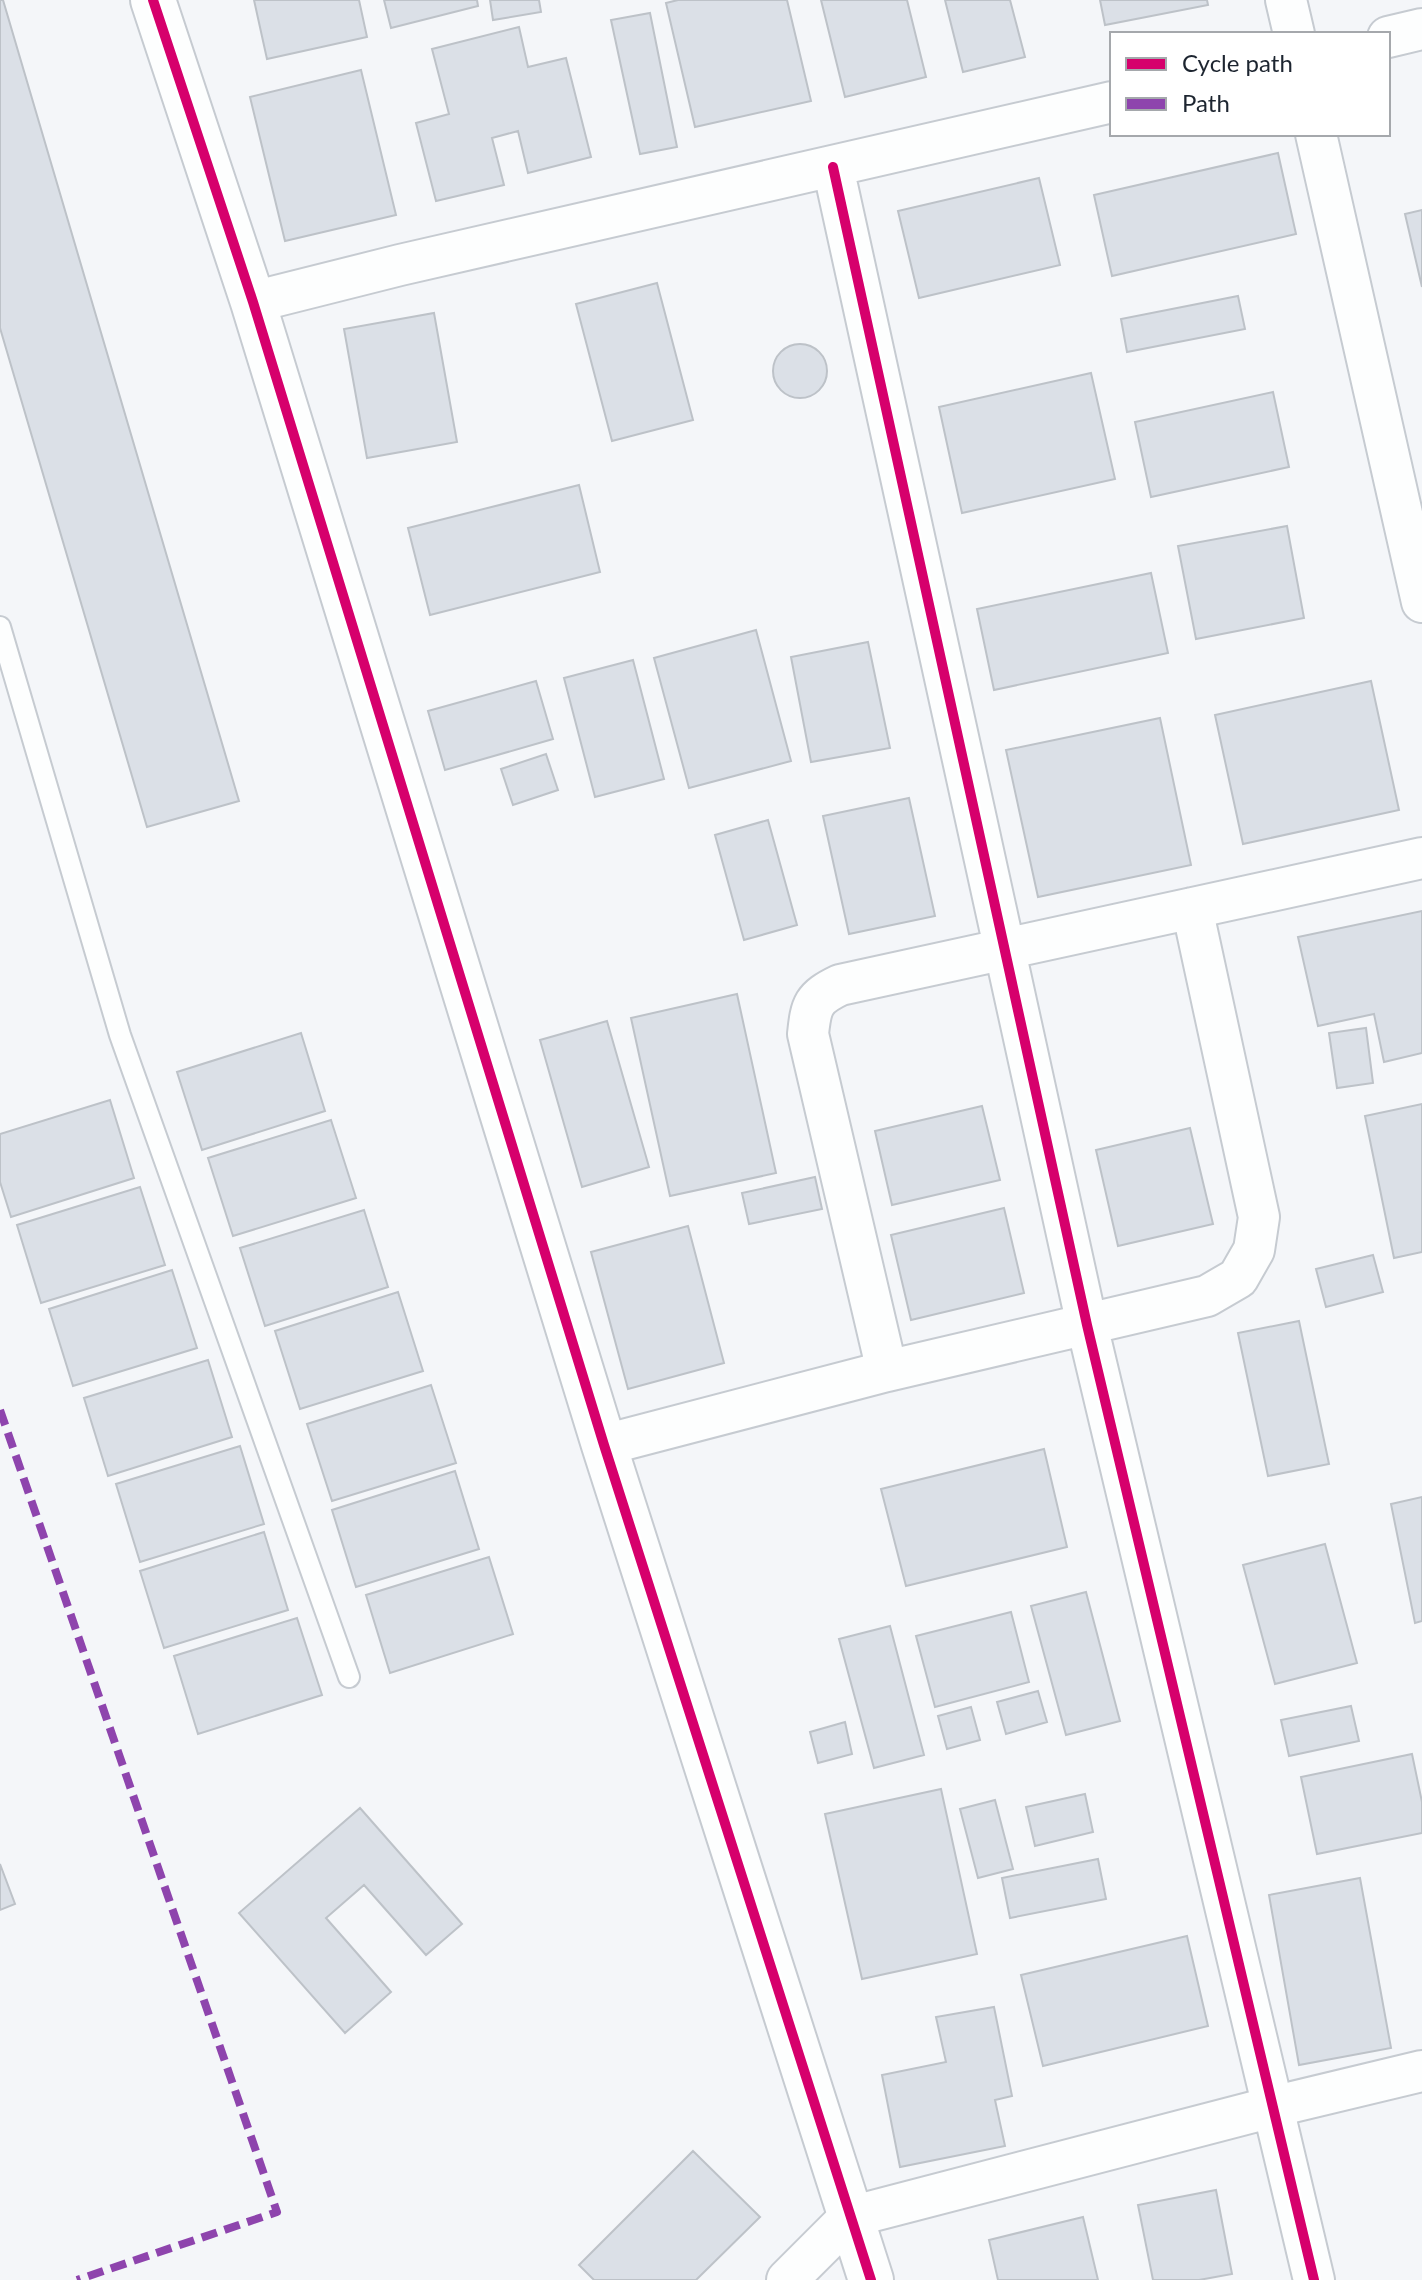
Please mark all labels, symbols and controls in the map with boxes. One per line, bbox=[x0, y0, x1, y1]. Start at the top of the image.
legend bbox=[1110, 32, 1390, 136]
text: Cycle path bbox=[1182, 48, 1293, 77]
text: Path bbox=[1182, 88, 1230, 117]

